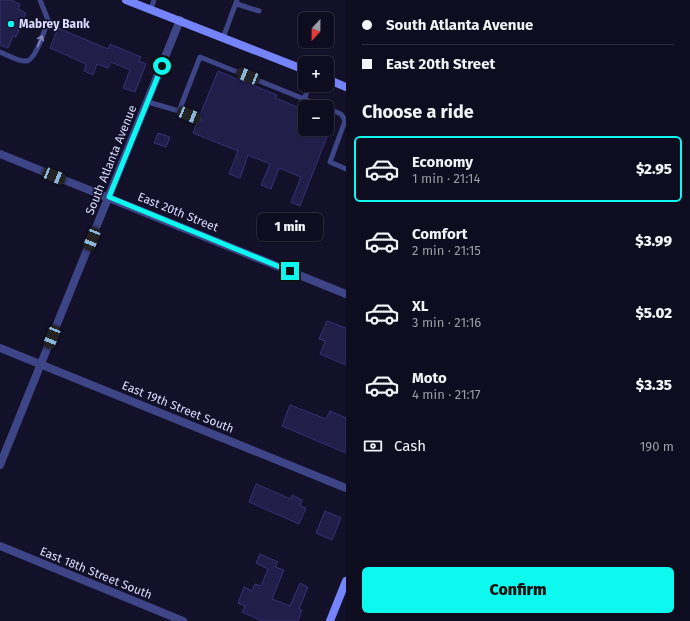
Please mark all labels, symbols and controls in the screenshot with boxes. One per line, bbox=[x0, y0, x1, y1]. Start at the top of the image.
north arrow bbox=[298, 12, 334, 48]
map controls bbox=[298, 12, 334, 136]
text: South Atlanta Avenue bbox=[386, 16, 533, 34]
place label: Mabrey Bank bbox=[19, 17, 90, 31]
marker: Mabrey Bank bbox=[6, 19, 16, 29]
one-way arrow bbox=[37, 36, 44, 48]
text: East 20th Street bbox=[386, 55, 495, 73]
button: + bbox=[298, 56, 334, 92]
route start bbox=[153, 57, 171, 75]
car bbox=[235, 66, 261, 86]
button: − bbox=[298, 100, 334, 136]
text: Choose a ride bbox=[362, 101, 474, 123]
street label: South Atlanta Avenue bbox=[83, 103, 139, 217]
car bbox=[176, 105, 202, 125]
icon: car bbox=[364, 151, 400, 187]
text: Economy bbox=[412, 153, 473, 171]
text: $2.95 bbox=[636, 160, 672, 178]
car bbox=[41, 166, 67, 186]
text: 1 min · 21:14 bbox=[412, 171, 480, 186]
street label: East 20th Street bbox=[136, 189, 221, 235]
callout: 1 min bbox=[257, 213, 323, 241]
text: 1 min bbox=[274, 219, 306, 234]
icon: car bbox=[364, 223, 400, 259]
text: Comfort bbox=[412, 225, 468, 243]
car bbox=[82, 226, 102, 252]
text: $3.99 bbox=[635, 232, 672, 250]
text: 2 min · 21:15 bbox=[412, 243, 481, 258]
route end bbox=[281, 262, 299, 280]
icon: car bbox=[364, 295, 400, 331]
text: XL bbox=[412, 297, 428, 315]
text: $5.02 bbox=[635, 304, 672, 322]
text: 3 min · 21:16 bbox=[412, 315, 481, 330]
car bbox=[42, 324, 62, 350]
icon: car bbox=[364, 367, 400, 403]
text: Moto bbox=[412, 369, 447, 387]
text: $3.35 bbox=[636, 376, 672, 394]
street label: East 19th Street South bbox=[120, 378, 236, 436]
text: 4 min · 21:17 bbox=[412, 387, 481, 402]
icon: cash bbox=[362, 435, 384, 457]
text: Cash bbox=[394, 437, 426, 455]
text: 190 m bbox=[640, 439, 674, 454]
street label: East 18th Street South bbox=[38, 544, 154, 602]
button: Confirm bbox=[362, 567, 674, 613]

